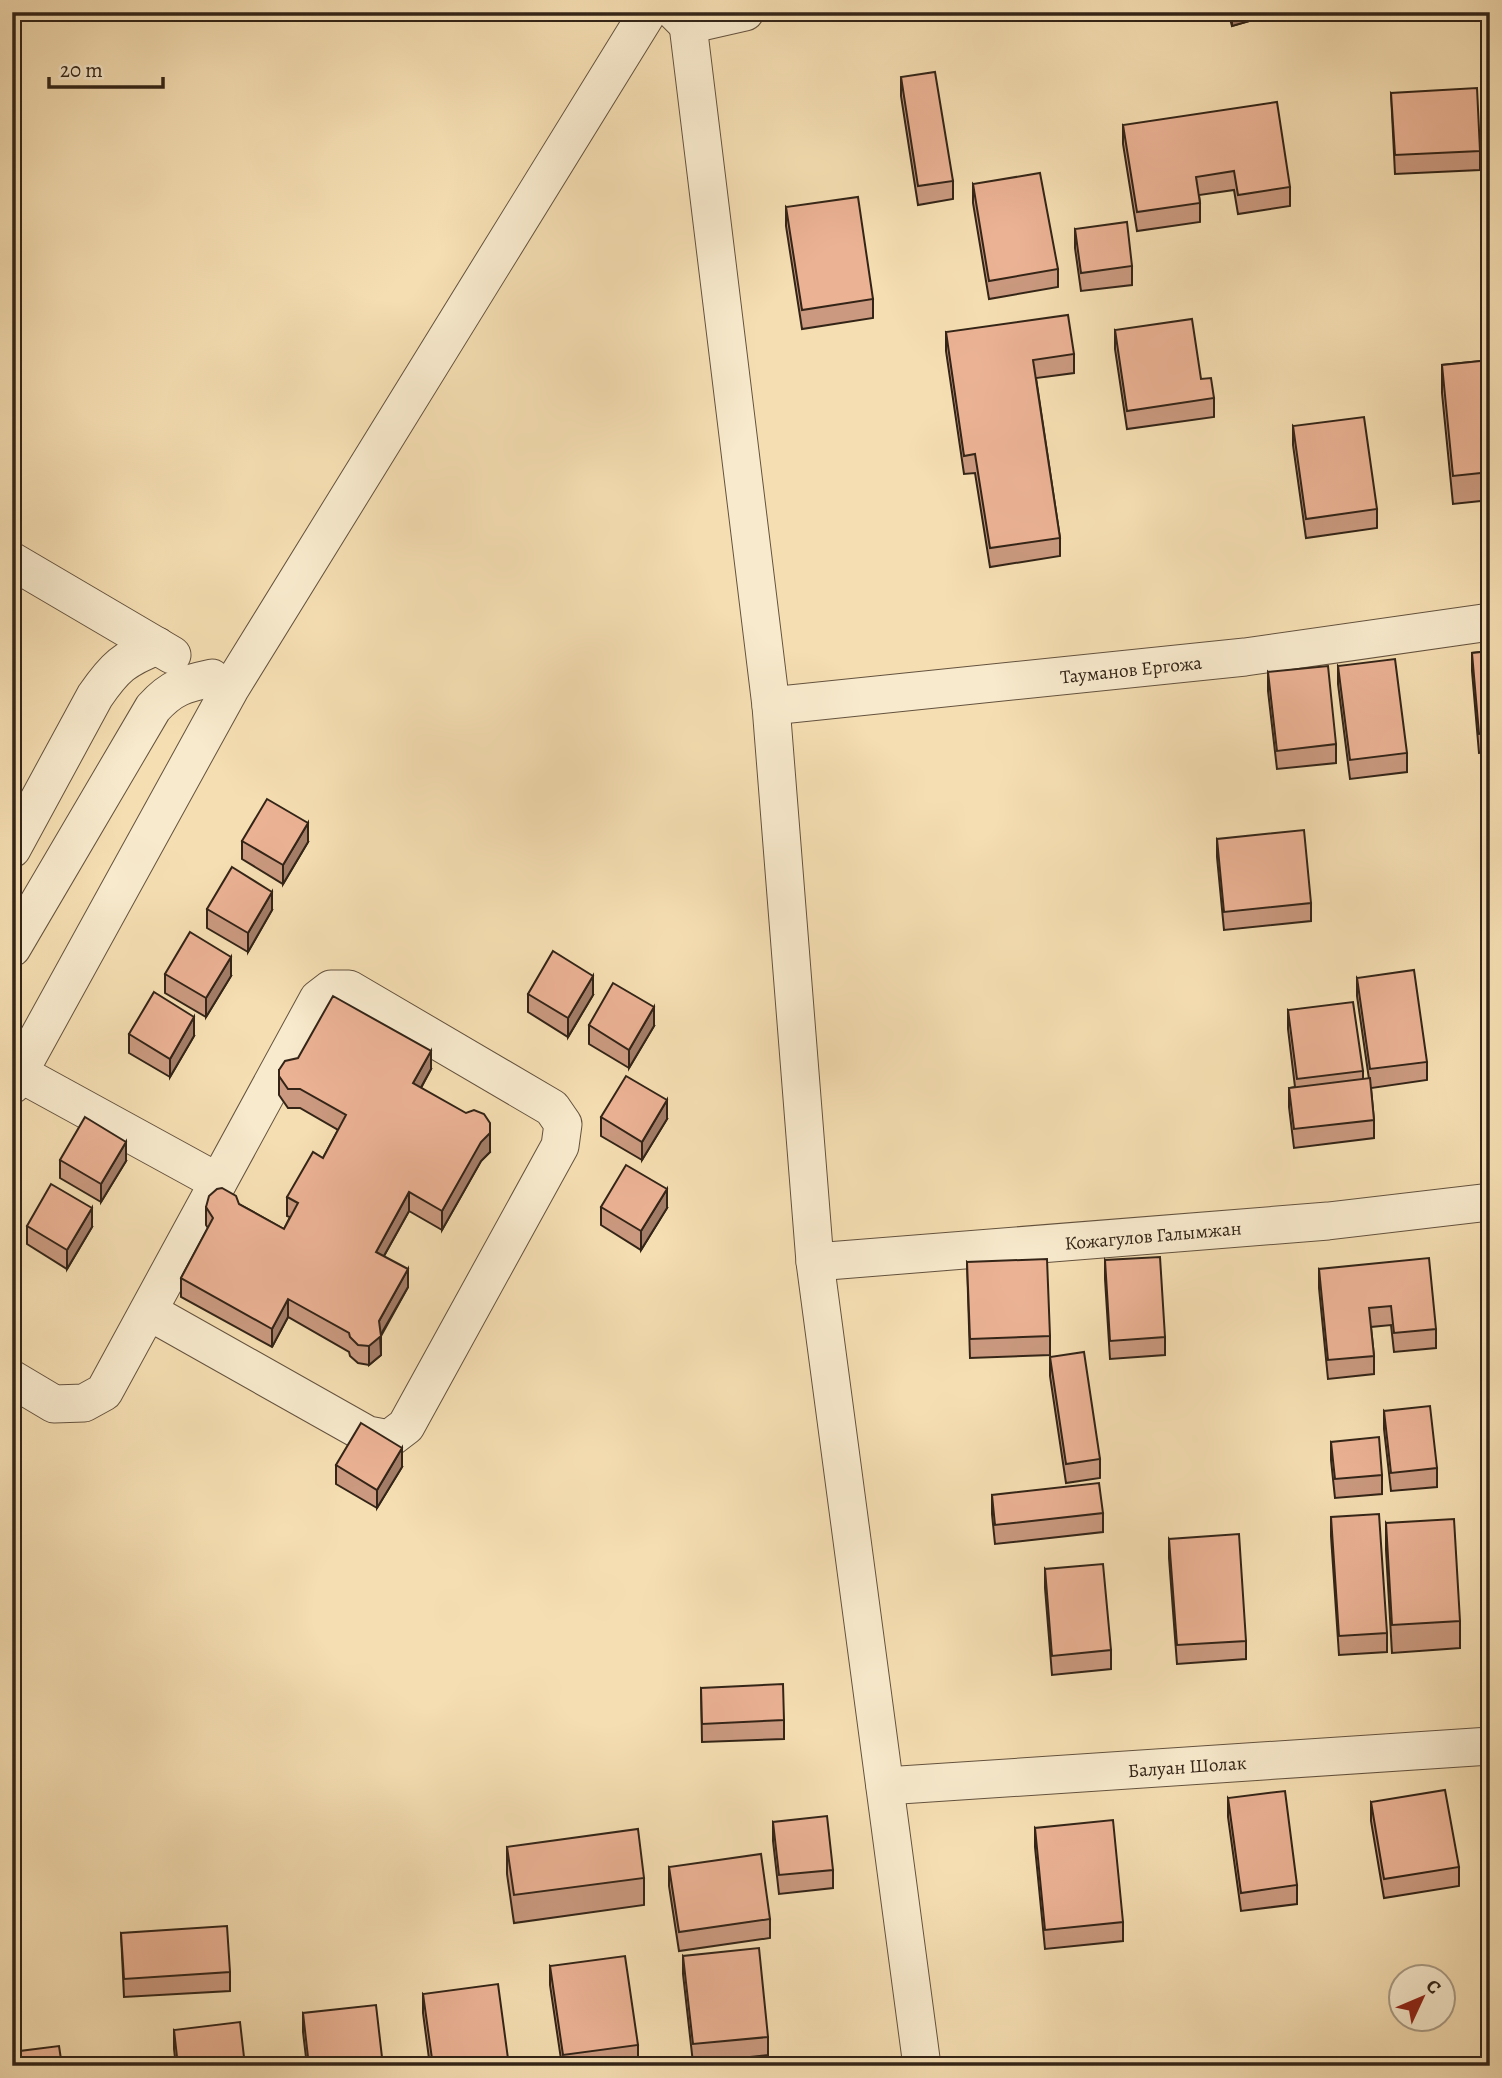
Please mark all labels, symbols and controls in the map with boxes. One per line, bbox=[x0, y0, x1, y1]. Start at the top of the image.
scale bar bbox=[49, 46, 163, 90]
text: 20 m bbox=[60, 56, 103, 84]
street label: Тауманов Ергожа bbox=[1059, 650, 1204, 690]
street label: Кожагулов Галымжан bbox=[1064, 1215, 1243, 1257]
street label: Балуан Шолак bbox=[1127, 1750, 1247, 1784]
north arrow bbox=[1386, 1962, 1456, 2032]
text: С bbox=[1420, 1974, 1447, 2000]

